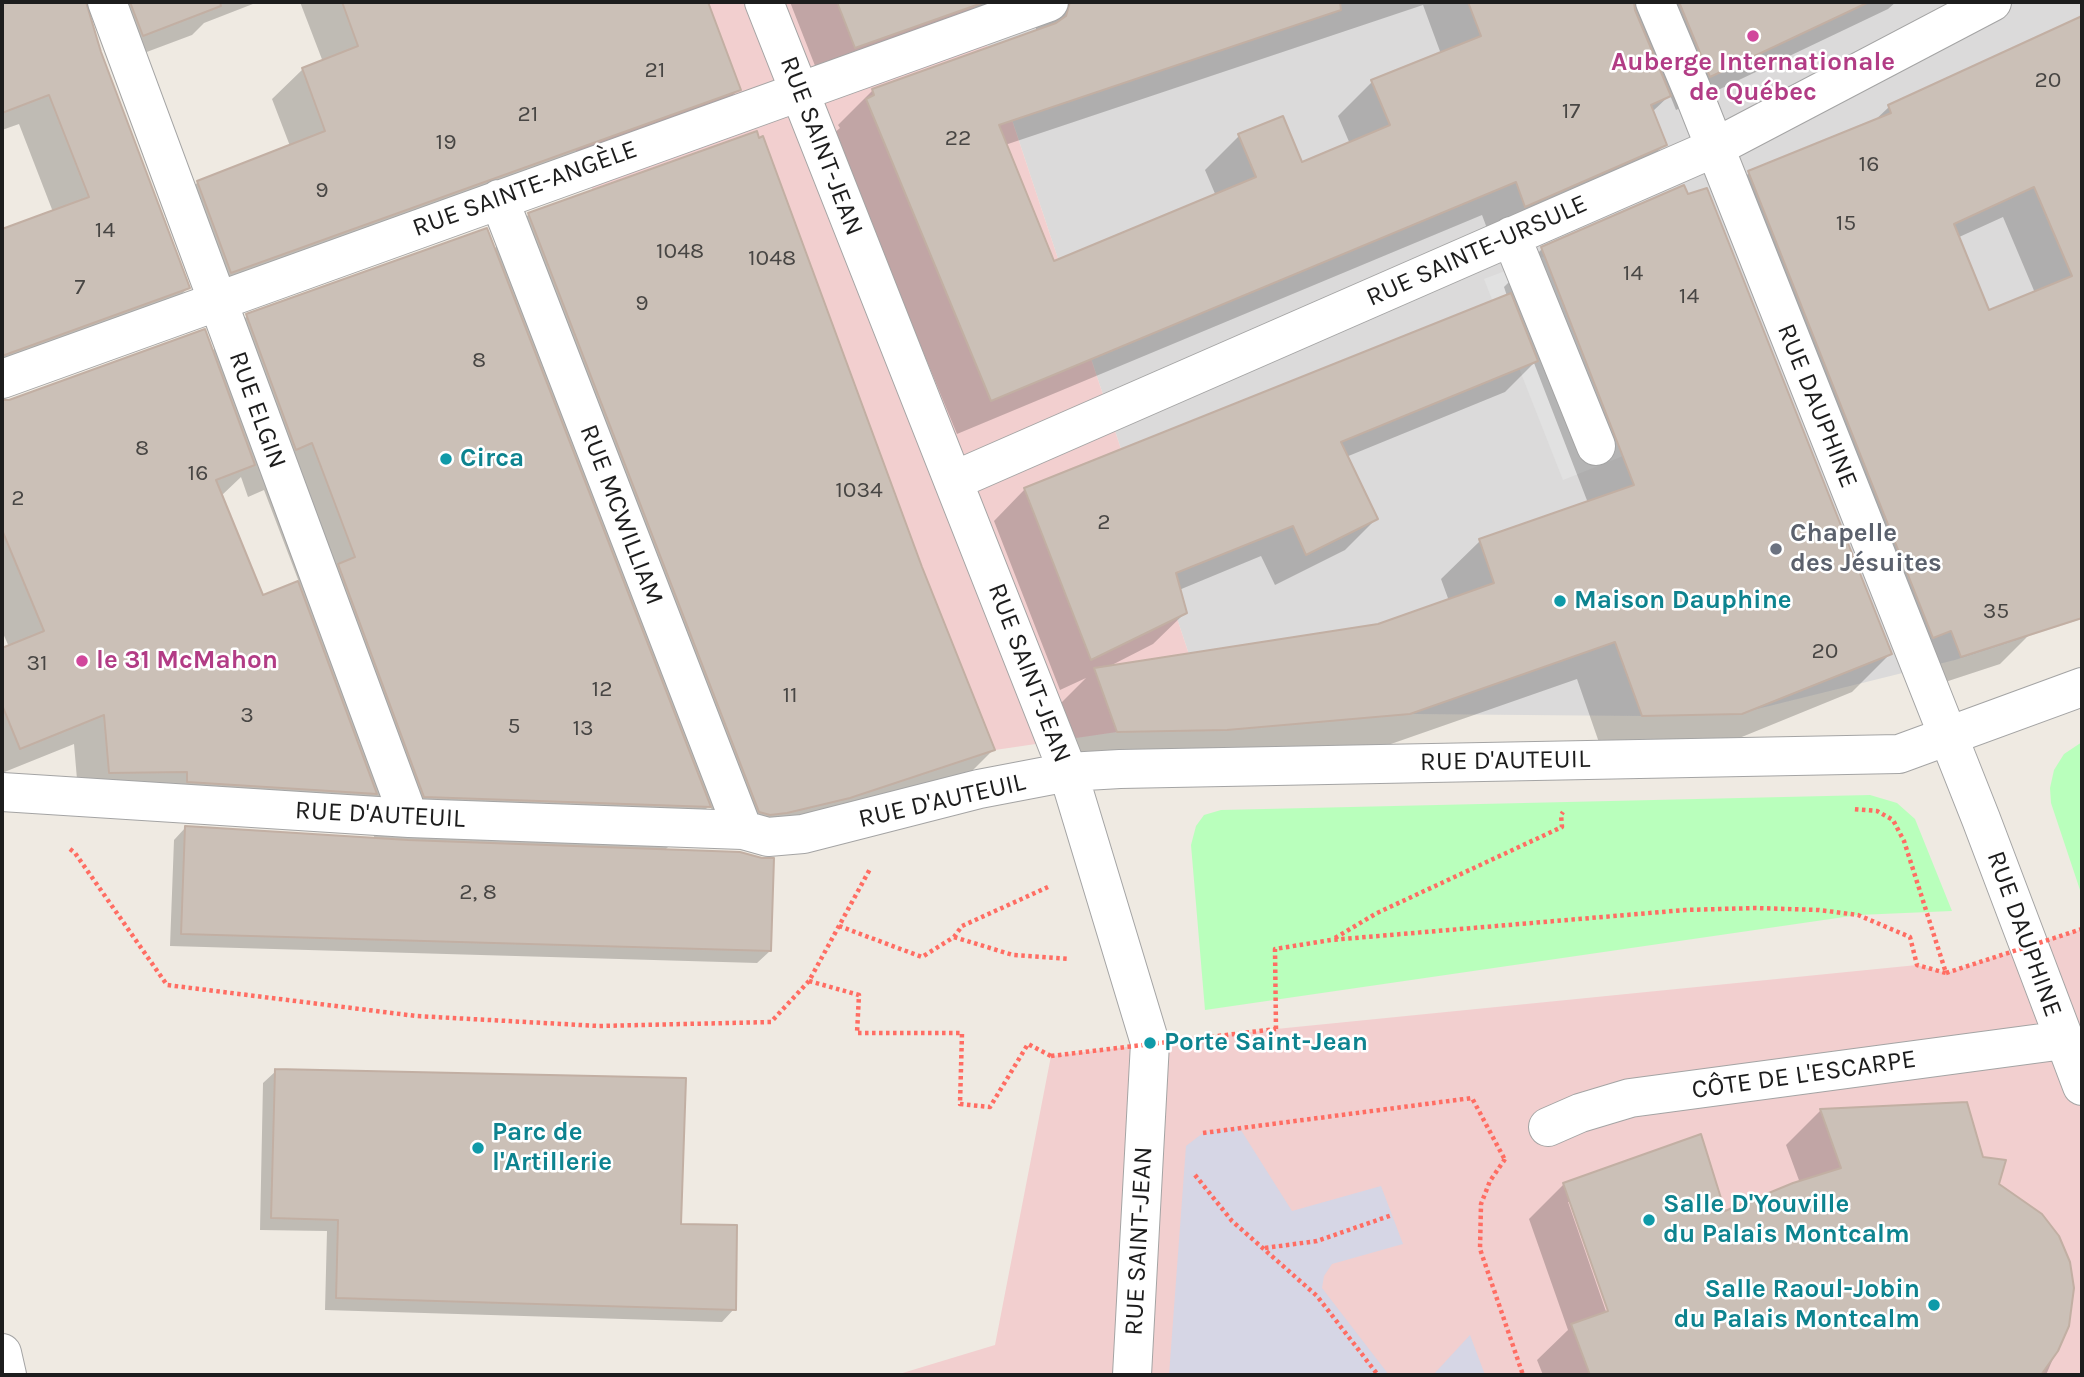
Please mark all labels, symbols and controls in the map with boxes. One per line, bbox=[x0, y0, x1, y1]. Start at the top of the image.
marker: Auberge Internationale de Québec bbox=[1745, 28, 1761, 44]
place label: Auberge Internationale de Québec bbox=[1611, 47, 1895, 108]
street label: RUE SAINT-JEAN bbox=[773, 52, 869, 240]
house number: 21 bbox=[645, 56, 665, 84]
house number: 20 bbox=[2035, 66, 2061, 94]
house number: 17 bbox=[1562, 97, 1580, 125]
house number: 21 bbox=[518, 100, 538, 128]
house number: 22 bbox=[945, 124, 971, 152]
house number: 19 bbox=[436, 128, 456, 156]
street label: RUE SAINTE-ANGÈLE bbox=[408, 134, 642, 244]
house number: 16 bbox=[1859, 150, 1879, 178]
house number: 9 bbox=[315, 176, 329, 204]
street label: RUE SAINTE-URSULE bbox=[1362, 188, 1592, 314]
house number: 15 bbox=[1836, 209, 1856, 237]
house number: 14 bbox=[95, 216, 115, 244]
house number: 1048 bbox=[656, 237, 704, 265]
house number: 1048 bbox=[748, 244, 796, 272]
house number: 14 bbox=[1623, 259, 1643, 287]
house number: 7 bbox=[75, 273, 85, 301]
house number: 14 bbox=[1679, 282, 1699, 310]
house number: 9 bbox=[635, 289, 649, 317]
street label: RUE DAUPHINE bbox=[1770, 319, 1864, 493]
house number: 8 bbox=[472, 346, 486, 374]
street label: RUE ELGIN bbox=[221, 347, 293, 473]
street label: RUE MCWILLIAM bbox=[572, 420, 670, 610]
house number: 8 bbox=[135, 434, 149, 462]
place label: Circa bbox=[460, 443, 524, 475]
marker: Circa bbox=[438, 451, 454, 467]
house number: 16 bbox=[188, 459, 208, 487]
house number: 1034 bbox=[835, 476, 883, 504]
house number: 2 bbox=[11, 484, 25, 512]
house number: 2 bbox=[1097, 508, 1111, 536]
place label: Chapelle des Jésuites bbox=[1790, 518, 1942, 580]
marker: Chapelle des Jésuites bbox=[1768, 541, 1784, 557]
street label: RUE SAINT-JEAN bbox=[981, 579, 1077, 767]
place label: Maison Dauphine bbox=[1574, 585, 1792, 617]
marker: Maison Dauphine bbox=[1552, 593, 1568, 609]
house number: 35 bbox=[1983, 597, 2009, 625]
house number: 20 bbox=[1812, 637, 1838, 665]
place label: le 31 McMahon bbox=[96, 645, 278, 677]
house number: 31 bbox=[26, 649, 48, 677]
marker: le 31 McMahon bbox=[74, 653, 90, 669]
house number: 12 bbox=[592, 675, 612, 703]
house number: 11 bbox=[782, 681, 798, 709]
house number: 3 bbox=[240, 701, 254, 729]
house number: 5 bbox=[508, 712, 520, 740]
house number: 13 bbox=[572, 714, 594, 742]
street label: RUE D'AUTEUIL bbox=[1420, 744, 1590, 778]
street label: RUE D'AUTEUIL bbox=[856, 767, 1028, 835]
street label: RUE D'AUTEUIL bbox=[294, 795, 466, 835]
street label: RUE DAUPHINE bbox=[1980, 847, 2068, 1021]
house number: 2, 8 bbox=[459, 878, 497, 906]
place label: Porte Saint-Jean bbox=[1164, 1027, 1368, 1059]
marker: Porte Saint-Jean bbox=[1142, 1035, 1158, 1051]
street label: CÔTE DE L'ESCARPE bbox=[1690, 1044, 1918, 1106]
place label: Parc de l'Artillerie bbox=[492, 1117, 612, 1178]
marker: Parc de l'Artillerie bbox=[470, 1140, 486, 1156]
street label: RUE SAINT-JEAN bbox=[1118, 1146, 1160, 1336]
place label: Salle D'Youville du Palais Montcalm bbox=[1663, 1189, 1910, 1250]
marker: Salle D'Youville du Palais Montcalm bbox=[1641, 1212, 1657, 1228]
place label: Salle Raoul-Jobin du Palais Montcalm bbox=[1673, 1274, 1920, 1336]
marker: Salle Raoul-Jobin du Palais Montcalm bbox=[1926, 1297, 1942, 1313]

